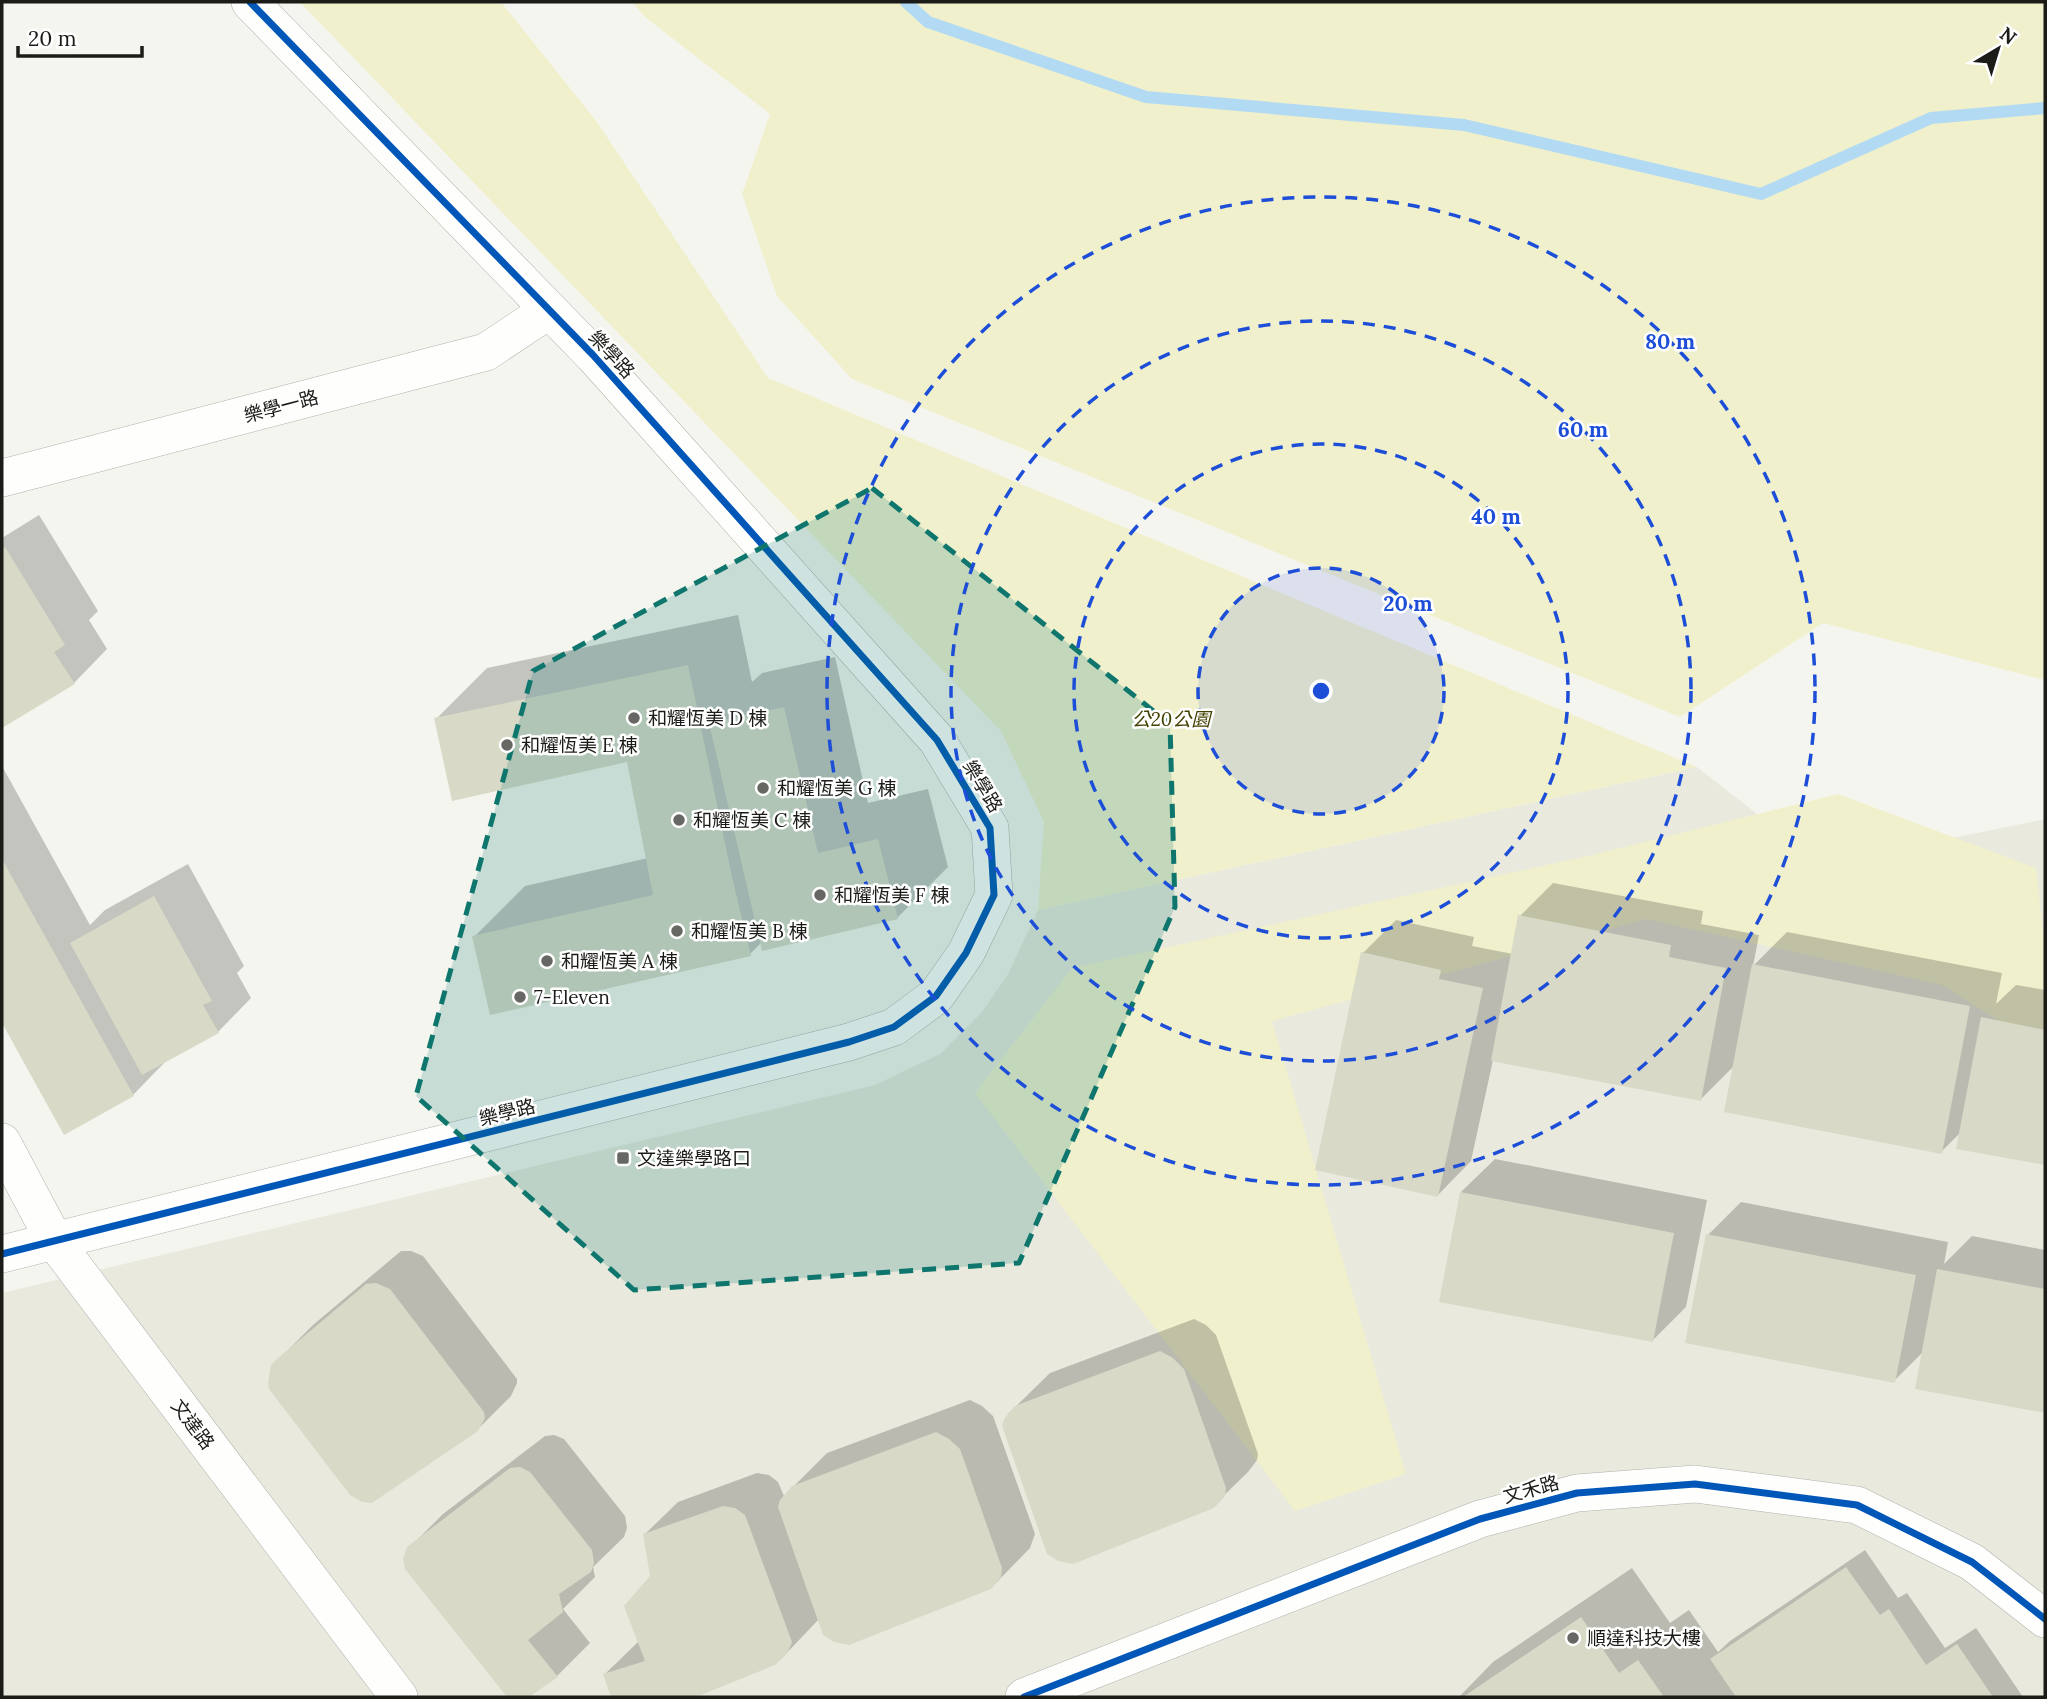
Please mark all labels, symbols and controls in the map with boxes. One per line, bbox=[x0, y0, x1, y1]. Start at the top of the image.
scale bar bbox=[18, 14, 142, 58]
north arrow bbox=[1963, 14, 2033, 84]
text: N bbox=[1995, 22, 2022, 50]
text: 20 m bbox=[28, 25, 77, 52]
street label: 樂學路 bbox=[584, 325, 640, 383]
text: 80 m bbox=[1645, 328, 1695, 355]
street label: 樂學一路 bbox=[241, 385, 321, 427]
text: 60 m bbox=[1558, 416, 1608, 443]
text: 40 m bbox=[1471, 503, 1521, 530]
text: 20 m bbox=[1383, 590, 1433, 617]
centre of rings bbox=[1309, 679, 1333, 703]
place label: 和耀恆美 D 棟 bbox=[648, 706, 767, 730]
park label: 公20公園 bbox=[1132, 707, 1213, 731]
marker: 和耀恆美 D 棟 bbox=[626, 710, 642, 726]
place label: 和耀恆美 E 棟 bbox=[521, 733, 638, 757]
marker: 和耀恆美 E 棟 bbox=[499, 737, 515, 753]
street label: 樂學路 bbox=[958, 755, 1008, 817]
place label: 和耀恆美 G 棟 bbox=[777, 776, 896, 800]
marker: 和耀恆美 G 棟 bbox=[755, 780, 771, 796]
place label: 和耀恆美 C 棟 bbox=[693, 808, 811, 832]
marker: 和耀恆美 C 棟 bbox=[671, 812, 687, 828]
place label: 和耀恆美 F 棟 bbox=[834, 883, 949, 907]
marker: 和耀恆美 F 棟 bbox=[812, 887, 828, 903]
place label: 和耀恆美 B 棟 bbox=[691, 919, 808, 943]
marker: 和耀恆美 B 棟 bbox=[669, 923, 685, 939]
place label: 和耀恆美 A 棟 bbox=[561, 949, 678, 973]
marker: 和耀恆美 A 棟 bbox=[539, 953, 555, 969]
place label: 7-Eleven bbox=[534, 985, 610, 1009]
marker: 7-Eleven bbox=[512, 989, 528, 1005]
street label: 樂學路 bbox=[476, 1093, 538, 1131]
place label: 文達樂學路口 bbox=[637, 1146, 751, 1170]
marker: 文達樂學路口 bbox=[615, 1150, 631, 1166]
street label: 文達路 bbox=[166, 1394, 220, 1454]
street label: 文禾路 bbox=[1500, 1470, 1562, 1508]
place label: 順達科技大樓 bbox=[1587, 1626, 1701, 1650]
marker: 順達科技大樓 bbox=[1565, 1630, 1581, 1646]

